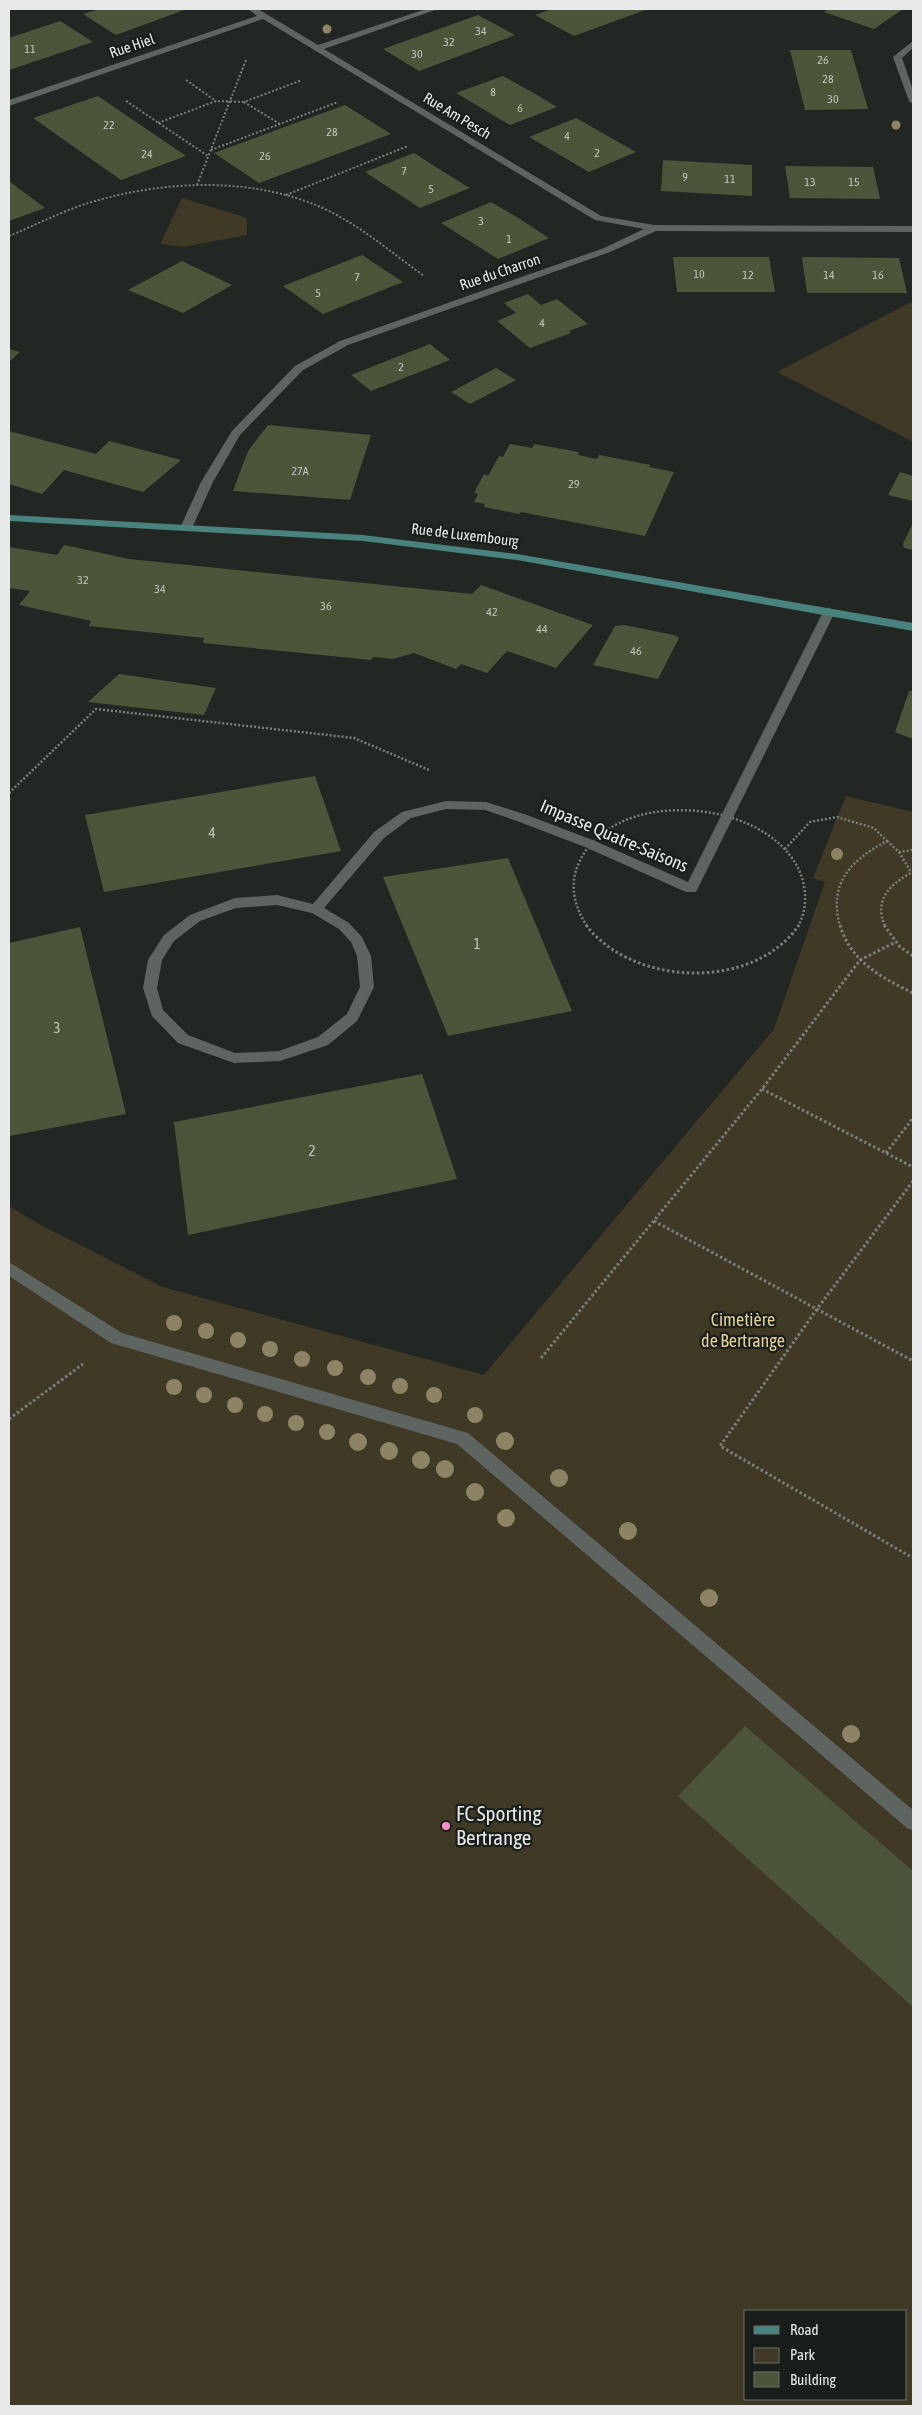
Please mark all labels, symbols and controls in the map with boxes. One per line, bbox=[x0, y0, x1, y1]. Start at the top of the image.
house number: 34 bbox=[475, 24, 487, 38]
street label: Rue Hiel bbox=[107, 30, 157, 61]
house number: 32 bbox=[443, 35, 455, 49]
house number: 11 bbox=[24, 42, 36, 56]
house number: 30 bbox=[411, 47, 423, 61]
house number: 26 bbox=[817, 53, 829, 67]
house number: 28 bbox=[822, 72, 834, 86]
house number: 8 bbox=[490, 85, 496, 99]
street label: Rue Am Pesch bbox=[420, 89, 494, 142]
house number: 30 bbox=[827, 92, 839, 106]
house number: 6 bbox=[517, 101, 523, 115]
house number: 22 bbox=[103, 118, 115, 132]
house number: 28 bbox=[326, 125, 338, 139]
house number: 4 bbox=[564, 129, 570, 143]
house number: 2 bbox=[594, 146, 600, 160]
house number: 24 bbox=[141, 147, 153, 161]
house number: 26 bbox=[259, 149, 271, 163]
house number: 7 bbox=[401, 164, 407, 178]
house number: 9 bbox=[682, 170, 688, 184]
house number: 11 bbox=[724, 172, 736, 186]
house number: 13 bbox=[804, 175, 816, 189]
house number: 15 bbox=[848, 175, 860, 189]
house number: 5 bbox=[428, 182, 434, 196]
house number: 3 bbox=[478, 214, 484, 228]
house number: 1 bbox=[506, 232, 512, 246]
street label: Rue du Charron bbox=[457, 250, 542, 293]
house number: 10 bbox=[693, 267, 705, 281]
house number: 12 bbox=[742, 268, 754, 282]
house number: 14 bbox=[823, 268, 835, 282]
house number: 16 bbox=[872, 268, 884, 282]
house number: 7 bbox=[354, 270, 360, 284]
house number: 5 bbox=[315, 286, 321, 300]
house number: 4 bbox=[539, 316, 545, 330]
house number: 2 bbox=[398, 360, 404, 374]
house number: 27A bbox=[291, 464, 309, 478]
house number: 29 bbox=[568, 477, 580, 491]
street label: Rue de Luxembourg bbox=[410, 519, 520, 550]
house number: 32 bbox=[77, 573, 89, 587]
house number: 34 bbox=[154, 582, 166, 596]
house number: 36 bbox=[320, 599, 332, 613]
house number: 42 bbox=[486, 605, 498, 619]
house number: 44 bbox=[536, 622, 548, 636]
house number: 46 bbox=[630, 644, 642, 658]
street label: Impasse Quatre-Saisons bbox=[537, 795, 691, 876]
house number: 4 bbox=[208, 824, 216, 841]
house number: 1 bbox=[473, 935, 481, 952]
house number: 3 bbox=[53, 1019, 61, 1036]
house number: 2 bbox=[308, 1142, 316, 1159]
park label: Cimetière de Bertrange bbox=[701, 1309, 785, 1351]
place label: FC Sporting Bertrange bbox=[456, 1801, 542, 1849]
marker: FC Sporting Bertrange bbox=[440, 1820, 452, 1832]
legend bbox=[744, 2310, 907, 2400]
text: Road bbox=[790, 2321, 819, 2338]
text: Park bbox=[790, 2346, 815, 2363]
text: Building bbox=[790, 2371, 836, 2388]

